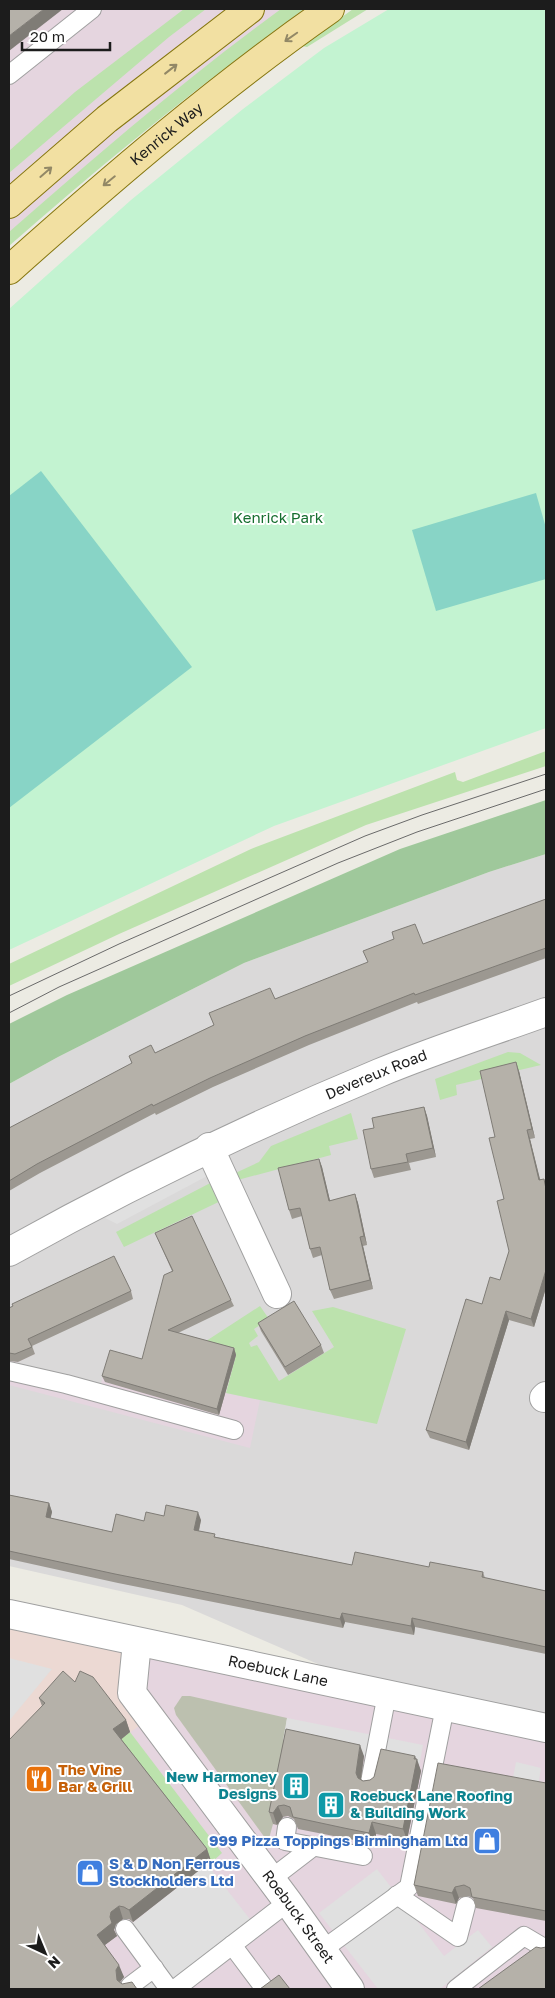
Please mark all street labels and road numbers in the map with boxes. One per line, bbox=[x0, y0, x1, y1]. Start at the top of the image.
street label: Kenrick Way bbox=[126, 98, 206, 169]
street label: Devereux Road bbox=[322, 1045, 429, 1103]
street label: Roebuck Lane bbox=[227, 1651, 330, 1690]
street label: Roebuck Street bbox=[259, 1866, 339, 1966]

